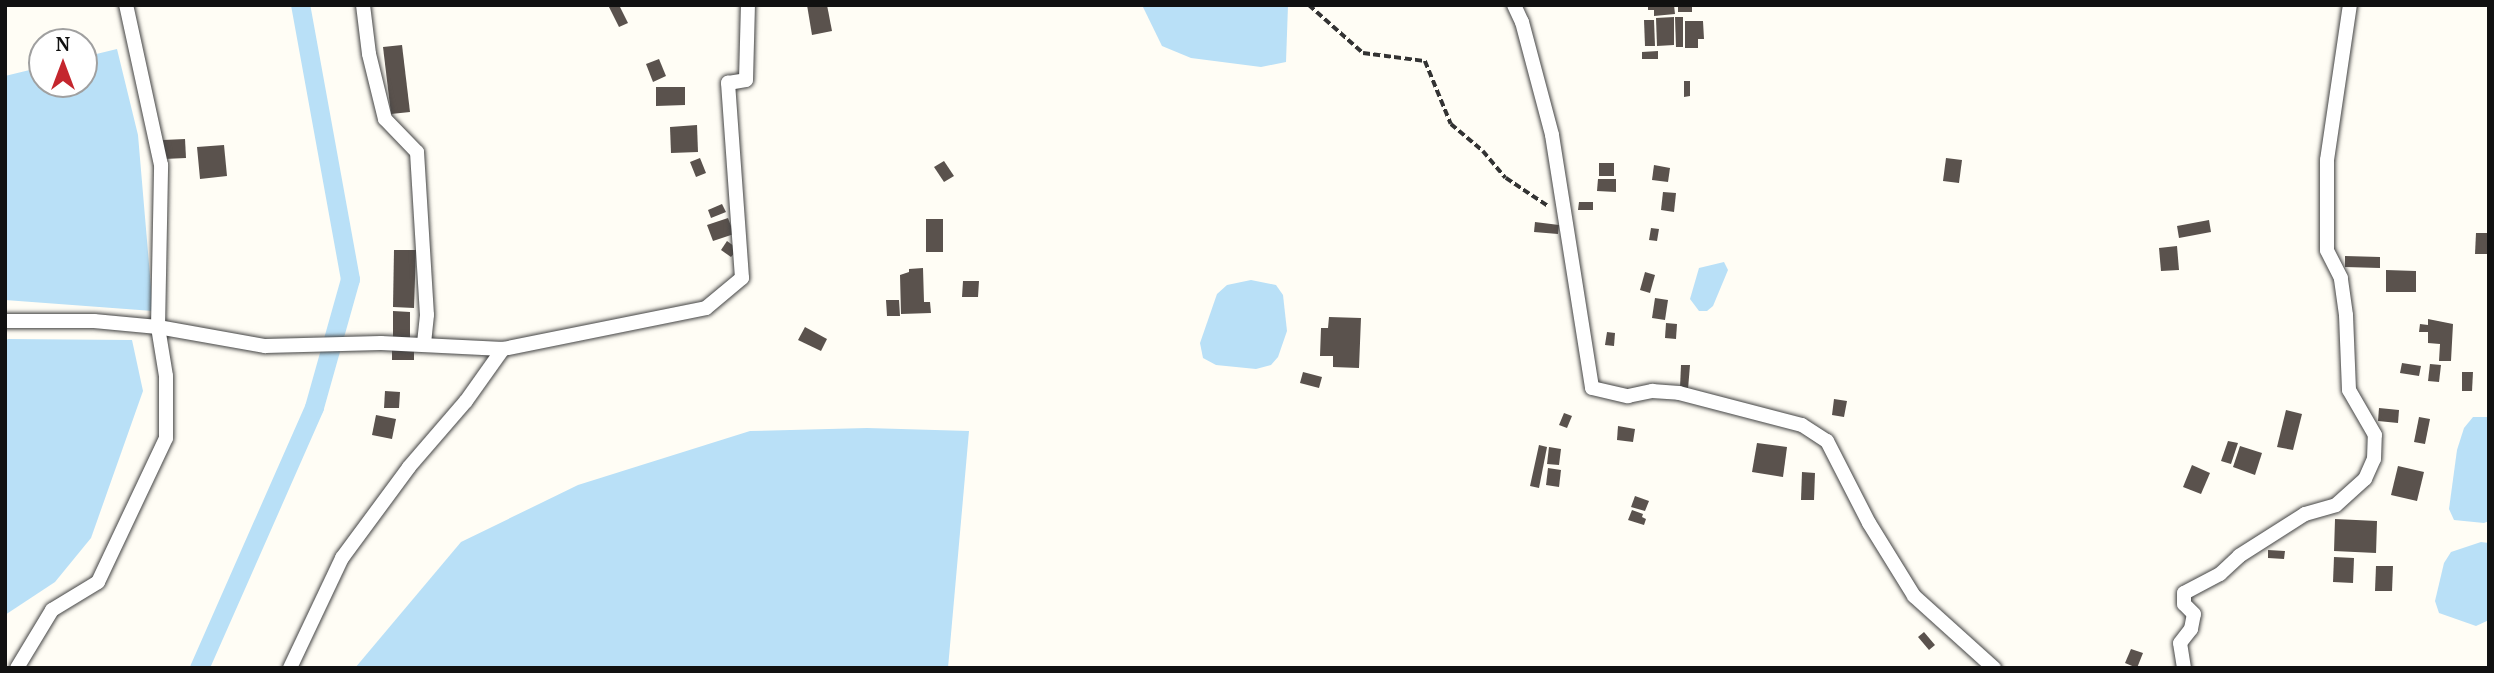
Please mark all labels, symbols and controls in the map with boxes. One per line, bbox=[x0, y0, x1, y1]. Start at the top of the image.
north arrow bbox=[28, 28, 98, 98]
text: N bbox=[56, 31, 70, 56]

